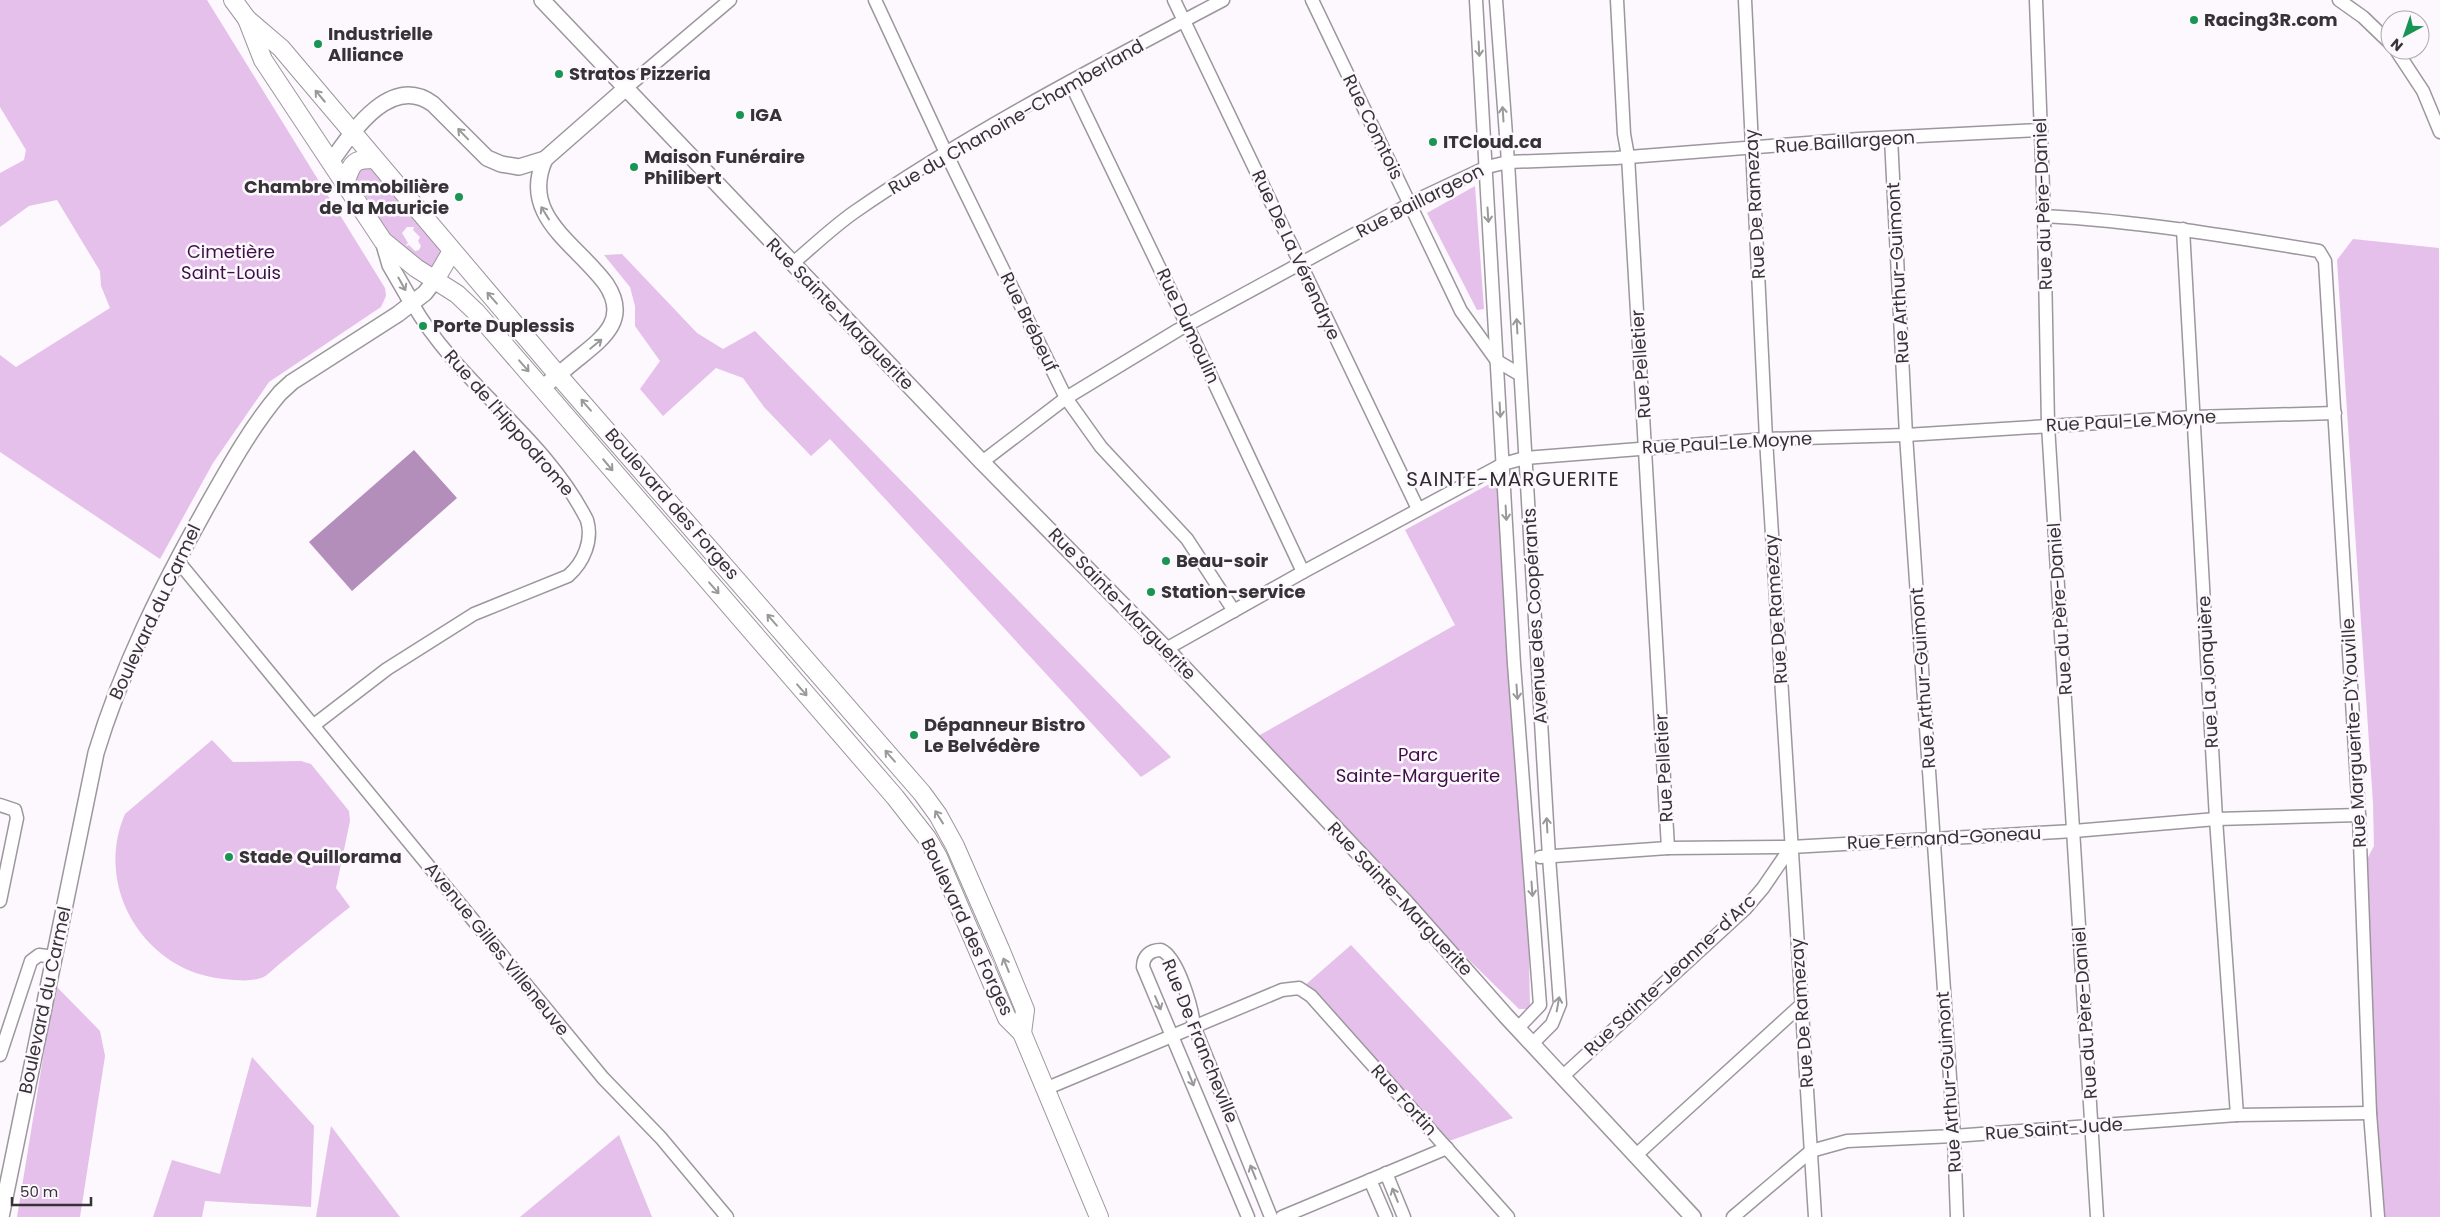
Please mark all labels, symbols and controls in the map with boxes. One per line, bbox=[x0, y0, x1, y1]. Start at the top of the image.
place label: Racing3R.com bbox=[2204, 7, 2338, 32]
north arrow bbox=[2380, 10, 2430, 60]
marker: Racing3R.com bbox=[2188, 14, 2200, 26]
place label: Industrielle Alliance bbox=[328, 21, 433, 67]
street label: Rue du Chanoine-Chamberland bbox=[883, 33, 1148, 200]
text: N bbox=[2386, 34, 2407, 56]
marker: Industrielle Alliance bbox=[312, 38, 324, 50]
one-way arrow bbox=[1474, 40, 1483, 56]
place label: Stratos Pizzeria bbox=[569, 61, 711, 86]
marker: Stratos Pizzeria bbox=[553, 68, 565, 80]
street label: Rue Comtois bbox=[1337, 70, 1410, 184]
one-way arrow bbox=[315, 90, 326, 103]
place label: IGA bbox=[750, 102, 782, 127]
one-way arrow bbox=[1499, 106, 1508, 122]
marker: IGA bbox=[734, 109, 746, 121]
street label: Rue du Père-Daniel bbox=[2027, 117, 2058, 291]
street label: Rue Baillargeon bbox=[1774, 124, 1916, 159]
one-way arrow bbox=[457, 127, 469, 140]
street label: Rue De Ramezay bbox=[1738, 128, 1771, 280]
place label: ITCloud.ca bbox=[1443, 129, 1542, 154]
marker: ITCloud.ca bbox=[1427, 136, 1439, 148]
place label: Maison Funéraire Philibert bbox=[644, 144, 805, 190]
street label: Rue Baillargeon bbox=[1352, 158, 1488, 244]
marker: Maison Funéraire Philibert bbox=[628, 161, 640, 173]
street label: Rue De La Vérendrye bbox=[1246, 166, 1347, 344]
place label: Chambre Immobilière de la Mauricie bbox=[244, 174, 449, 220]
street label: Rue Arthur-Guimont bbox=[1880, 182, 1915, 364]
marker: Chambre Immobilière de la Mauricie bbox=[453, 191, 465, 203]
one-way arrow bbox=[540, 207, 550, 221]
one-way arrow bbox=[1484, 207, 1493, 223]
street label: Rue Sainte-Marguerite bbox=[761, 232, 920, 395]
park label: Cimetière Saint-Louis bbox=[181, 239, 281, 285]
street label: Rue Dumoulin bbox=[1151, 264, 1226, 388]
street label: Rue Brébeuf bbox=[995, 268, 1064, 376]
one-way arrow bbox=[397, 276, 407, 291]
one-way arrow bbox=[487, 291, 498, 304]
street label: Rue Pelletier bbox=[1624, 309, 1657, 419]
place label: Porte Duplessis bbox=[433, 313, 575, 338]
one-way arrow bbox=[1512, 318, 1521, 334]
marker: Porte Duplessis bbox=[417, 320, 429, 332]
one-way arrow bbox=[589, 339, 602, 350]
street label: Rue de l'Hippodrome bbox=[439, 344, 580, 501]
one-way arrow bbox=[518, 359, 529, 372]
one-way arrow bbox=[580, 398, 592, 411]
one-way arrow bbox=[1496, 401, 1505, 417]
street label: Rue Paul-Le Moyne bbox=[2045, 404, 2217, 437]
street label: Boulevard des Forges bbox=[600, 423, 745, 585]
street label: Rue Paul-Le Moyne bbox=[1641, 426, 1813, 459]
one-way arrow bbox=[602, 458, 613, 471]
district label: SAINTE-MARGUERITE bbox=[1406, 465, 1620, 493]
one-way arrow bbox=[1501, 505, 1510, 521]
street label: Avenue des Coopérants bbox=[1516, 507, 1553, 725]
street label: Boulevard du Carmel bbox=[103, 520, 206, 704]
street label: Rue Sainte-Marguerite bbox=[1043, 522, 1202, 685]
street label: Rue du Père-Daniel bbox=[2041, 522, 2078, 696]
street label: Rue De Ramezay bbox=[1758, 533, 1793, 685]
place label: Beau-soir bbox=[1176, 548, 1269, 573]
marker: Beau-soir bbox=[1160, 555, 1172, 567]
place label: Station-service bbox=[1161, 579, 1306, 604]
one-way arrow bbox=[708, 582, 719, 595]
marker: Station-service bbox=[1145, 586, 1157, 598]
street label: Rue Arthur-Guimont bbox=[1904, 587, 1941, 769]
street label: Rue La Jonquière bbox=[2191, 595, 2224, 749]
one-way arrow bbox=[767, 614, 778, 627]
street label: Rue Marguerite-D'Youville bbox=[2335, 617, 2372, 849]
one-way arrow bbox=[797, 684, 808, 697]
one-way arrow bbox=[1512, 684, 1521, 700]
place label: Dépanneur Bistro Le Belvédère bbox=[924, 712, 1085, 758]
street label: Rue Pelletier bbox=[1648, 713, 1679, 823]
marker: Dépanneur Bistro Le Belvédère bbox=[908, 729, 920, 741]
park label: Parc Sainte-Marguerite bbox=[1336, 742, 1500, 788]
one-way arrow bbox=[885, 750, 896, 763]
one-way arrow bbox=[933, 811, 943, 825]
street label: Rue Sainte-Marguerite bbox=[1322, 816, 1479, 981]
one-way arrow bbox=[1542, 817, 1551, 833]
street label: Rue Fernand-Goneau bbox=[1846, 820, 2042, 855]
street label: Boulevard des Forges bbox=[915, 834, 1020, 1020]
place label: Stade Quillorama bbox=[239, 844, 402, 869]
marker: Stade Quillorama bbox=[223, 851, 235, 863]
street label: Avenue Gilles Villeneuve bbox=[419, 856, 575, 1041]
one-way arrow bbox=[1527, 881, 1536, 897]
street label: Rue Sainte-Jeanne-d'Arc bbox=[1578, 888, 1761, 1061]
street label: Boulevard du Carmel bbox=[12, 904, 77, 1096]
street label: Rue du Père-Daniel bbox=[2066, 926, 2103, 1100]
street label: Rue De Ramezay bbox=[1784, 937, 1819, 1089]
street label: Rue De Francheville bbox=[1156, 955, 1245, 1127]
one-way arrow bbox=[1001, 958, 1010, 973]
street label: Rue Arthur-Guimont bbox=[1930, 991, 1967, 1173]
one-way arrow bbox=[1154, 995, 1163, 1010]
one-way arrow bbox=[1554, 996, 1564, 1012]
street label: Rue Fortin bbox=[1366, 1059, 1443, 1141]
one-way arrow bbox=[1187, 1071, 1197, 1086]
street label: Rue Saint-Jude bbox=[1984, 1111, 2124, 1146]
one-way arrow bbox=[1247, 1165, 1257, 1180]
scale bar bbox=[12, 1174, 91, 1206]
text: 50 m bbox=[20, 1181, 58, 1202]
one-way arrow bbox=[1390, 1188, 1400, 1203]

